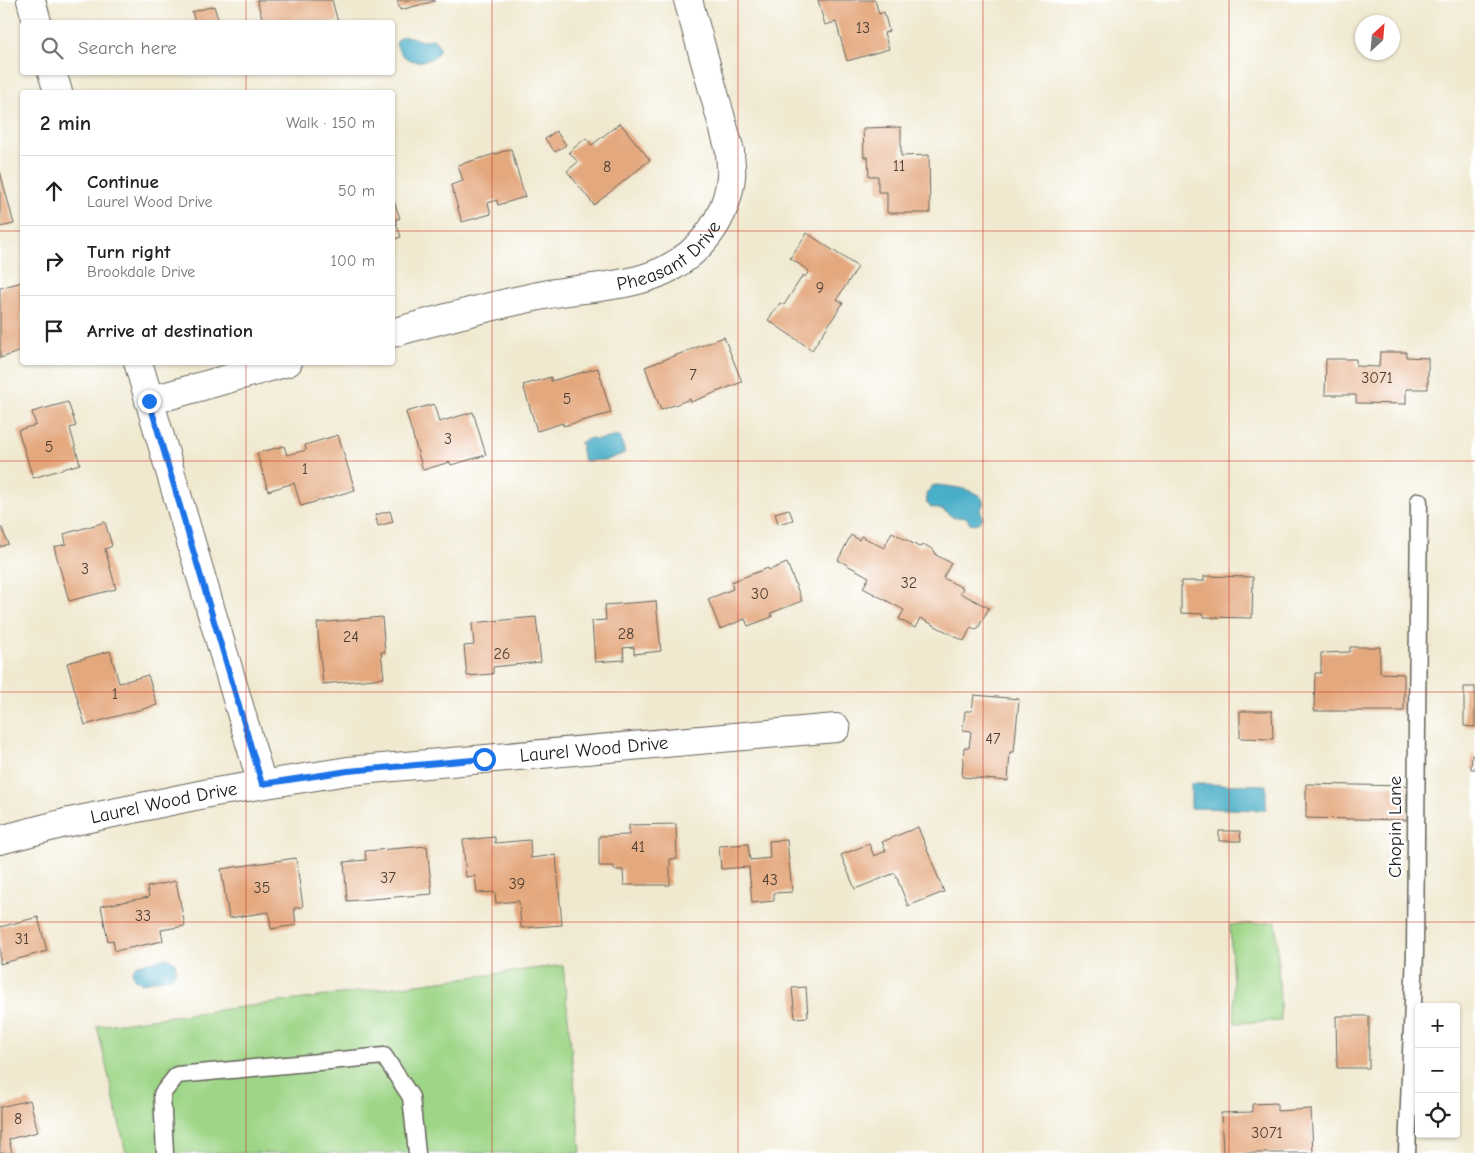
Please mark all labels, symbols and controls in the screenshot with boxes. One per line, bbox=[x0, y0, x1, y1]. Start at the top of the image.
north arrow bbox=[1355, 15, 1400, 60]
house number: 13 bbox=[856, 19, 870, 37]
search box bbox=[20, 20, 395, 75]
icon: search bbox=[38, 34, 66, 62]
text: Search here bbox=[78, 37, 177, 59]
text: 2 min bbox=[40, 111, 91, 135]
text: Walk · 150 m bbox=[286, 114, 375, 132]
house number: 11 bbox=[893, 157, 905, 175]
house number: 8 bbox=[603, 158, 611, 176]
text: Continue bbox=[87, 171, 159, 193]
icon: ahead bbox=[40, 177, 68, 205]
text: 50 m bbox=[338, 182, 375, 200]
text: Laurel Wood Drive bbox=[87, 193, 213, 211]
street label: Pheasant Drive bbox=[615, 217, 726, 295]
text: Turn right bbox=[87, 241, 171, 263]
icon: right bbox=[40, 247, 68, 275]
text: 100 m bbox=[331, 252, 375, 270]
text: Brookdale Drive bbox=[87, 263, 195, 281]
house number: 9 bbox=[816, 279, 824, 297]
icon: arrive bbox=[40, 317, 68, 345]
text: Arrive at destination bbox=[87, 320, 253, 342]
house number: 7 bbox=[689, 366, 697, 384]
house number: 3071 bbox=[1361, 369, 1393, 387]
route end bbox=[138, 390, 161, 413]
house number: 5 bbox=[563, 390, 571, 408]
house number: 3 bbox=[444, 430, 452, 448]
house number: 5 bbox=[45, 438, 53, 456]
house number: 1 bbox=[302, 460, 308, 478]
house number: 3 bbox=[81, 560, 89, 578]
house number: 32 bbox=[901, 574, 917, 592]
house number: 30 bbox=[751, 585, 769, 603]
house number: 28 bbox=[618, 625, 634, 643]
house number: 24 bbox=[343, 628, 359, 646]
house number: 26 bbox=[493, 645, 511, 663]
house number: 1 bbox=[112, 685, 118, 703]
house number: 47 bbox=[985, 730, 1001, 748]
street label: Laurel Wood Drive bbox=[519, 732, 669, 767]
route start bbox=[473, 748, 496, 771]
street label: Chopin Lane bbox=[1384, 776, 1406, 878]
street label: Laurel Wood Drive bbox=[88, 778, 239, 828]
house number: 41 bbox=[631, 838, 645, 856]
house number: 37 bbox=[380, 869, 396, 887]
house number: 43 bbox=[762, 871, 778, 889]
house number: 39 bbox=[509, 875, 525, 893]
house number: 35 bbox=[254, 879, 270, 897]
house number: 33 bbox=[135, 907, 151, 925]
house number: 31 bbox=[15, 930, 29, 948]
map controls bbox=[1415, 1003, 1460, 1138]
button: + bbox=[1415, 1003, 1460, 1048]
button: − bbox=[1415, 1048, 1460, 1093]
button: locate bbox=[1415, 1093, 1460, 1138]
house number: 8 bbox=[14, 1110, 22, 1128]
house number: 3071 bbox=[1251, 1124, 1283, 1142]

